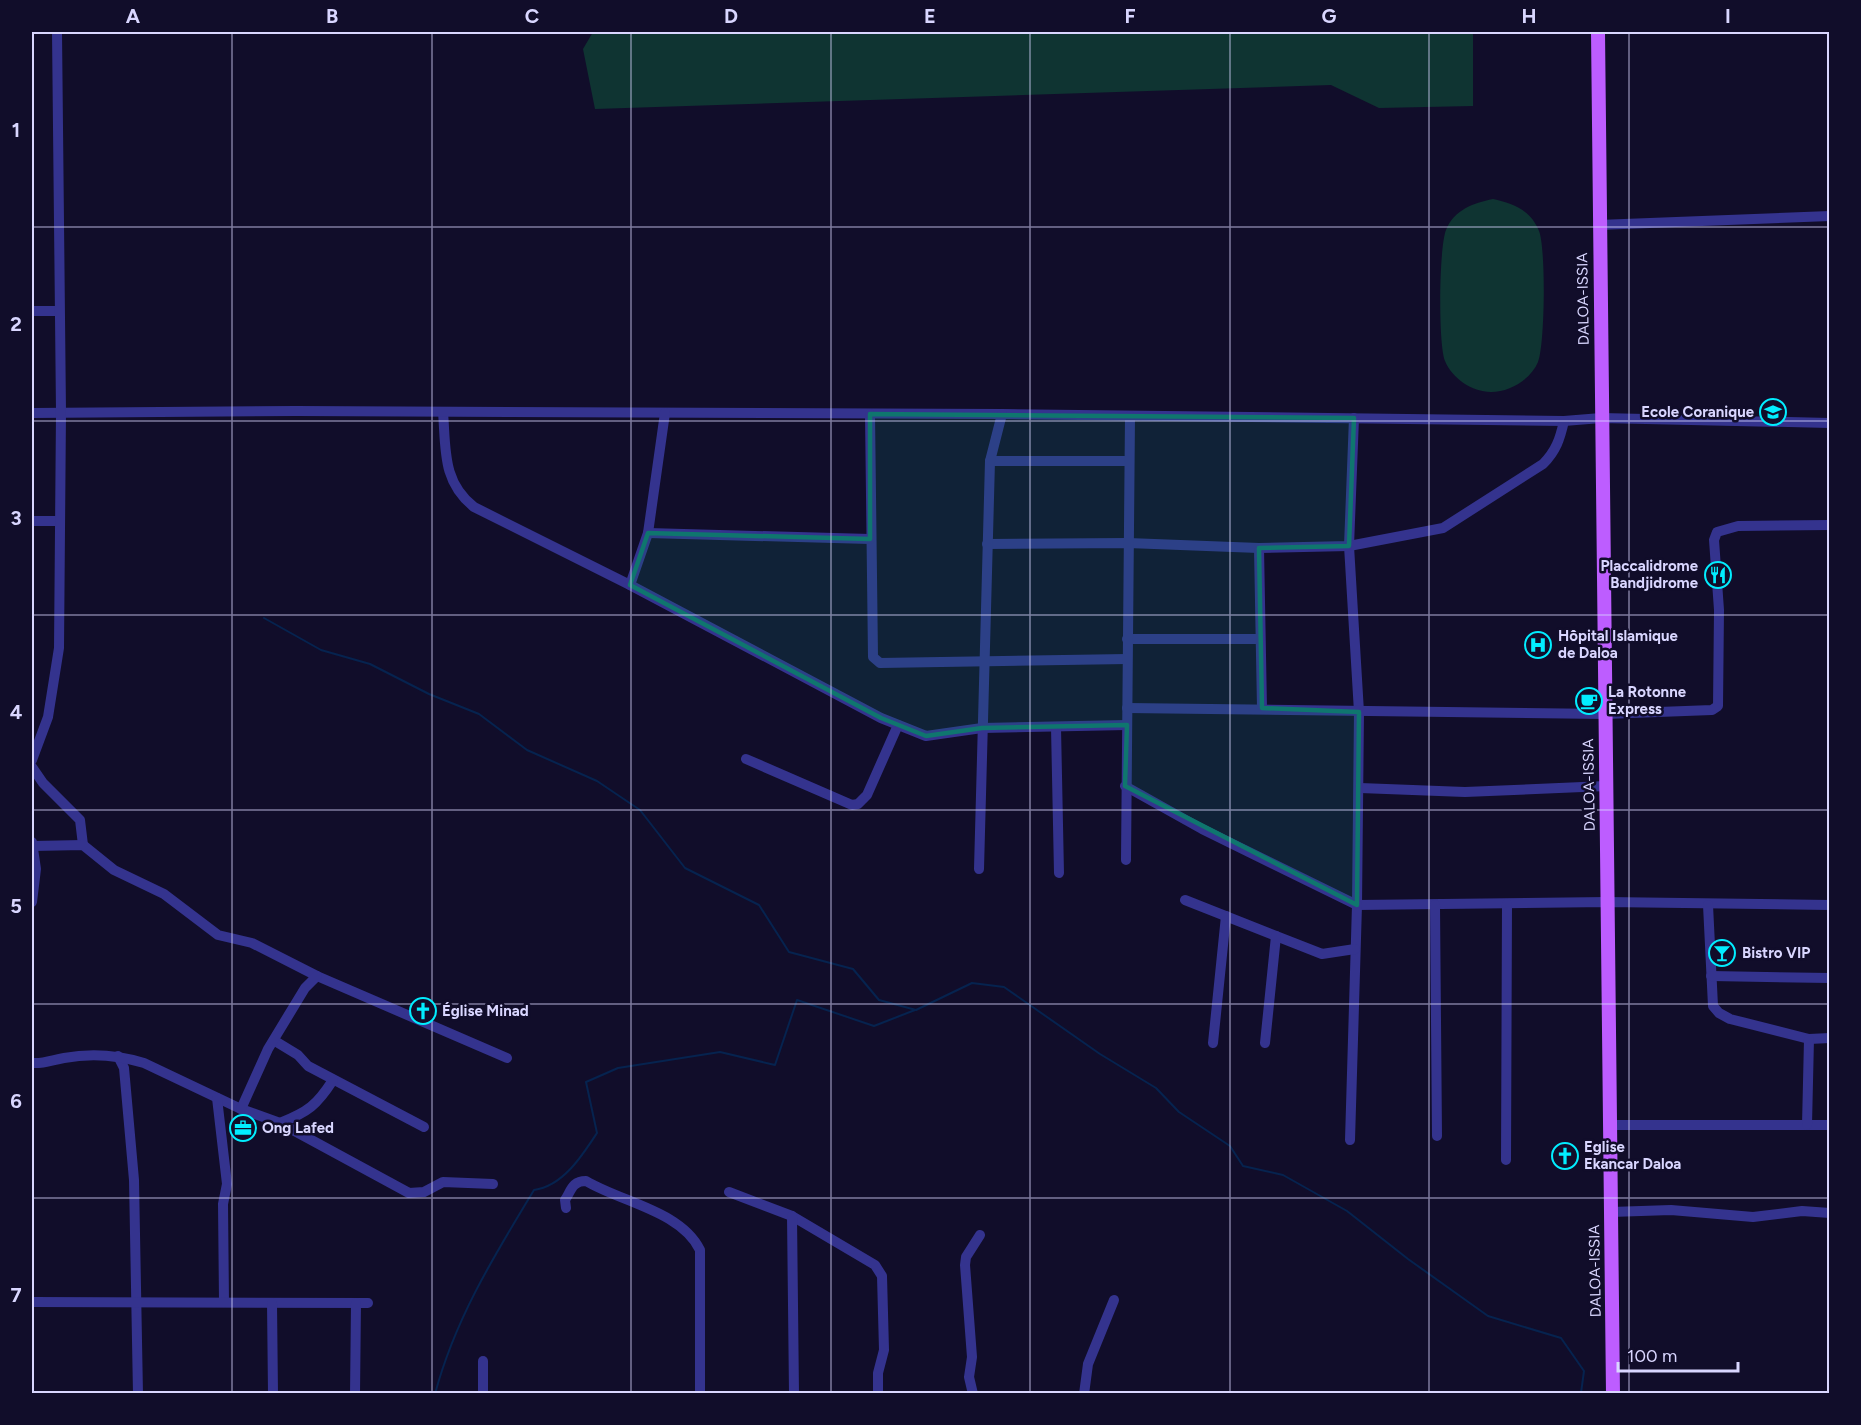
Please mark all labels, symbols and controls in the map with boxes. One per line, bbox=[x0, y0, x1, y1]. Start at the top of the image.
text: A bbox=[126, 4, 141, 28]
text: B bbox=[326, 4, 338, 28]
text: C bbox=[525, 4, 539, 28]
text: D bbox=[724, 4, 738, 28]
text: E bbox=[924, 4, 936, 28]
text: F bbox=[1124, 4, 1136, 28]
text: G bbox=[1322, 4, 1337, 28]
text: H bbox=[1522, 4, 1537, 28]
text: I bbox=[1725, 4, 1731, 28]
text: 1 bbox=[12, 118, 20, 142]
street label: DALOA-ISSIA bbox=[1573, 252, 1593, 346]
text: 2 bbox=[10, 312, 22, 336]
school or university icon: Ecole Coranique bbox=[1758, 397, 1788, 427]
place label: Ecole Coranique bbox=[1641, 403, 1755, 421]
text: 3 bbox=[10, 506, 22, 530]
place label: Placcalidrome Bandjidrome bbox=[1601, 557, 1699, 592]
restaurant icon: Placcalidrome Bandjidrome bbox=[1703, 560, 1733, 590]
place label: Hôpital Islamique de Daloa bbox=[1558, 627, 1678, 662]
hospital icon: Hôpital Islamique de Daloa bbox=[1523, 630, 1553, 660]
place label: La Rotonne Express bbox=[1608, 683, 1687, 718]
cafe icon: La Rotonne Express bbox=[1574, 686, 1604, 716]
text: 4 bbox=[10, 700, 23, 724]
street label: DALOA-ISSIA bbox=[1579, 738, 1599, 832]
text: 5 bbox=[10, 894, 22, 918]
bar icon: Bistro VIP bbox=[1707, 938, 1737, 968]
place label: Bistro VIP bbox=[1742, 944, 1810, 962]
church icon: Église Minad bbox=[408, 996, 438, 1026]
place label: Église Minad bbox=[442, 1002, 529, 1020]
text: 6 bbox=[10, 1089, 22, 1113]
office icon: Ong Lafed bbox=[228, 1113, 258, 1143]
place label: Ong Lafed bbox=[262, 1119, 334, 1137]
place label: Eglise Ekancar Daloa bbox=[1584, 1138, 1681, 1173]
church icon: Eglise Ekancar Daloa bbox=[1550, 1141, 1580, 1171]
street label: DALOA-ISSIA bbox=[1585, 1224, 1605, 1318]
text: 7 bbox=[10, 1283, 22, 1307]
scale bar bbox=[1618, 1335, 1738, 1373]
text: 100 m bbox=[1627, 1345, 1677, 1367]

